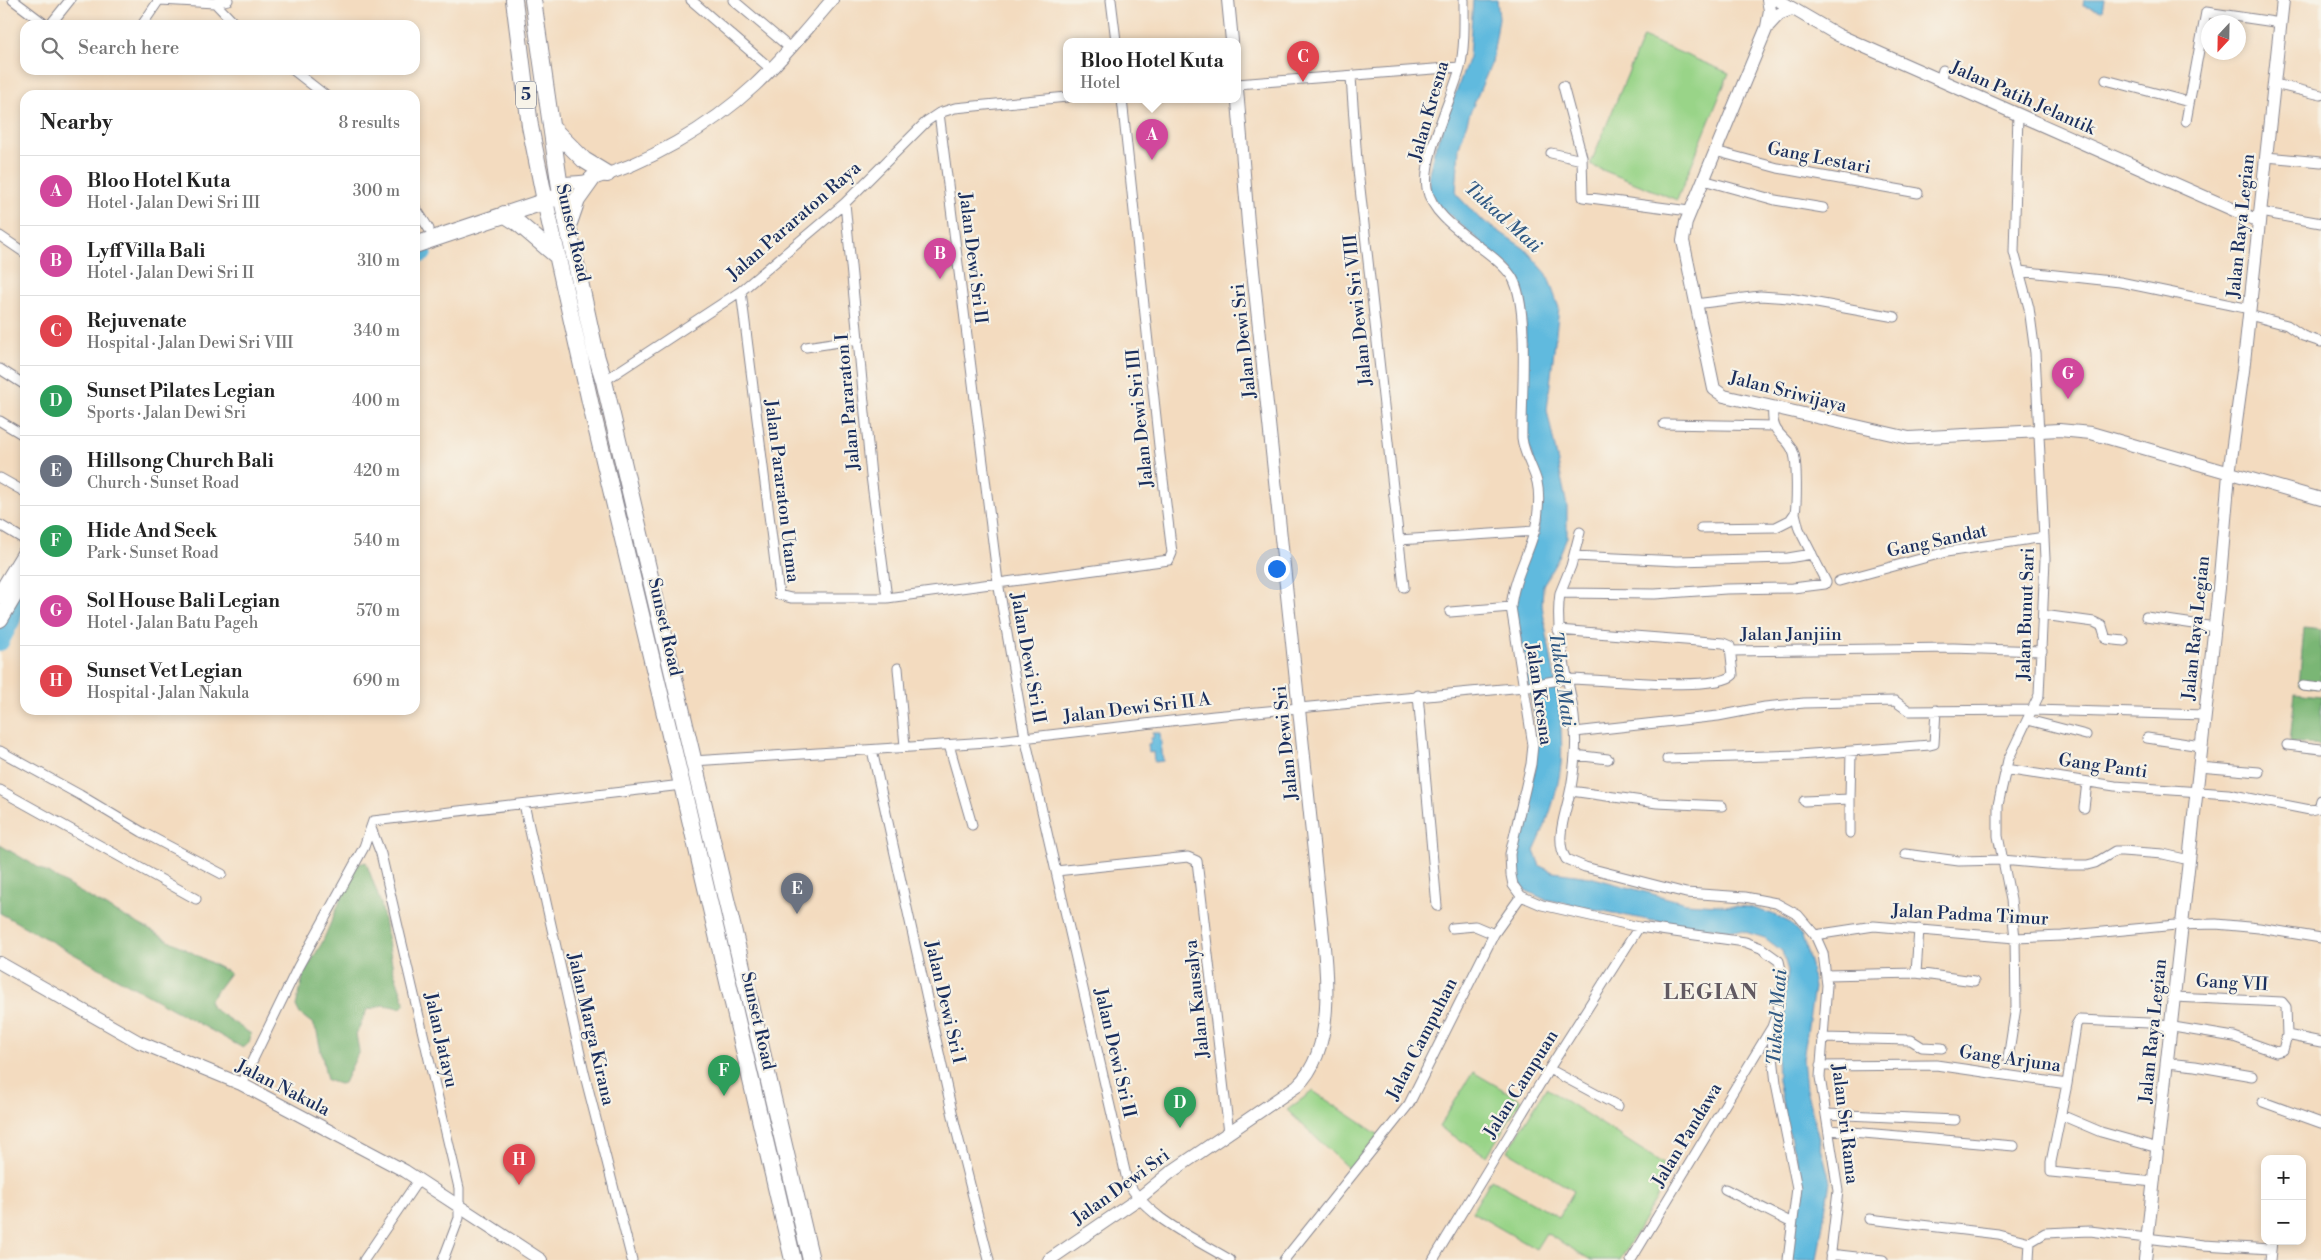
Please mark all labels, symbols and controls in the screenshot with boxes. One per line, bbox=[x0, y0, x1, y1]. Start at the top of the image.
north arrow bbox=[2201, 15, 2246, 60]
search box bbox=[20, 20, 420, 75]
icon: search bbox=[38, 34, 66, 62]
text: Search here bbox=[78, 36, 179, 60]
popup bbox=[1063, 38, 1241, 103]
pin: C bbox=[1287, 41, 1319, 82]
text: Bloo Hotel Kuta bbox=[1080, 49, 1224, 73]
street label: Jalan Patih Jelantik bbox=[1946, 55, 2101, 141]
street label: Jalan Kresna bbox=[1403, 57, 1455, 165]
text: Hotel bbox=[1080, 73, 1120, 93]
road number: 5 bbox=[516, 82, 536, 108]
text: Nearby bbox=[40, 110, 113, 136]
text: 8 results bbox=[338, 113, 400, 133]
pin: A bbox=[1136, 119, 1168, 160]
street label: Gang Lestari bbox=[1765, 137, 1873, 179]
street label: Jalan Raya Legian bbox=[2222, 152, 2260, 300]
street label: Jalan Pararaton Raya bbox=[722, 156, 866, 286]
text: Bloo Hotel Kuta bbox=[87, 169, 231, 193]
water label: Tukad Mati bbox=[1459, 176, 1547, 258]
text: A bbox=[50, 181, 62, 201]
text: 300 m bbox=[353, 181, 400, 201]
street label: Sunset Road bbox=[551, 182, 596, 285]
street label: Jalan Dewi Sri II bbox=[953, 190, 993, 325]
text: Hotel · Jalan Dewi Sri III bbox=[87, 193, 260, 213]
street label: Jalan Dewi Sri VIII bbox=[1339, 233, 1377, 388]
pin: B bbox=[924, 238, 956, 279]
text: Lyff Villa Bali bbox=[87, 239, 205, 263]
text: B bbox=[50, 251, 62, 271]
text: 310 m bbox=[357, 251, 400, 271]
text: Hotel · Jalan Dewi Sri II bbox=[87, 263, 254, 283]
street label: Jalan Dewi Sri bbox=[1227, 283, 1262, 400]
text: Rejuvenate bbox=[87, 309, 187, 333]
text: C bbox=[50, 321, 62, 341]
text: 340 m bbox=[353, 321, 400, 341]
street label: Jalan Pararaton I bbox=[831, 332, 866, 472]
text: Hospital · Jalan Dewi Sri VIII bbox=[87, 333, 293, 353]
street label: Jalan Dewi Sri III bbox=[1121, 347, 1159, 489]
pin: G bbox=[2052, 358, 2084, 399]
street label: Jalan Sriwijaya bbox=[1726, 366, 1850, 418]
text: Sunset Pilates Legian bbox=[87, 379, 275, 403]
text: D bbox=[50, 391, 62, 411]
text: 400 m bbox=[352, 391, 400, 411]
street label: Jalan Pararaton Utama bbox=[759, 397, 805, 585]
text: Sports · Jalan Dewi Sri bbox=[87, 403, 246, 423]
text: Hillsong Church Bali bbox=[87, 449, 274, 473]
text: E bbox=[50, 461, 62, 481]
text: 420 m bbox=[353, 461, 400, 481]
text: Church · Sunset Road bbox=[87, 473, 239, 493]
text: Hide And Seek bbox=[87, 519, 217, 543]
street label: Gang Sandat bbox=[1885, 519, 1990, 563]
text: F bbox=[50, 531, 62, 551]
text: 540 m bbox=[353, 531, 400, 551]
text: Park · Sunset Road bbox=[87, 543, 219, 563]
street label: Jalan Bunut Sari bbox=[2012, 547, 2040, 682]
street label: Jalan Raya Legian bbox=[2177, 554, 2215, 702]
your location bbox=[1264, 556, 1290, 582]
street label: Sunset Road bbox=[643, 576, 688, 679]
text: Sol House Bali Legian bbox=[87, 589, 280, 613]
street label: Jalan Dewi Sri II bbox=[1005, 590, 1051, 725]
text: G bbox=[50, 601, 62, 621]
text: 570 m bbox=[356, 601, 400, 621]
text: Hotel · Jalan Batu Pageh bbox=[87, 613, 258, 633]
street label: Jalan Janjiin bbox=[1739, 623, 1842, 646]
water label: Tukad Mati bbox=[1543, 630, 1581, 728]
street label: Jalan Kresna bbox=[1520, 640, 1558, 748]
text: Sunset Vet Legian bbox=[87, 659, 242, 683]
text: H bbox=[49, 671, 63, 691]
text: 690 m bbox=[353, 671, 400, 691]
text: Hospital · Jalan Nakula bbox=[87, 683, 249, 703]
street label: Jalan Dewi Sri bbox=[1269, 685, 1304, 802]
street label: Jalan Dewi Sri II A bbox=[1061, 687, 1213, 729]
street label: Gang Panti bbox=[2057, 748, 2149, 784]
pin: E bbox=[781, 873, 813, 914]
street label: Jalan Padma Timur bbox=[1890, 899, 2049, 931]
street label: Jalan Dewi Sri I bbox=[919, 937, 970, 1066]
street label: Jalan Kausalya bbox=[1179, 938, 1215, 1060]
street label: Jalan Marga Kirana bbox=[562, 949, 620, 1109]
street label: Jalan Raya Legian bbox=[2134, 957, 2172, 1105]
water label: Tukad Mati bbox=[1762, 968, 1792, 1066]
street label: Sunset Road bbox=[736, 970, 781, 1073]
street label: Gang VII bbox=[2195, 970, 2269, 996]
street label: Jalan Campuhan bbox=[1381, 974, 1463, 1105]
district label: LEGIAN bbox=[1663, 979, 1759, 1006]
street label: Jalan Dewi Sri II bbox=[1089, 985, 1141, 1120]
street label: Jalan Jatayu bbox=[419, 989, 463, 1091]
street label: Jalan Campuan bbox=[1478, 1025, 1564, 1143]
street label: Gang Arjuna bbox=[1958, 1040, 2063, 1078]
street label: Jalan Nakula bbox=[231, 1054, 335, 1122]
pin: F bbox=[708, 1055, 740, 1096]
street label: Jalan Sri Rama bbox=[1826, 1062, 1864, 1186]
street label: Jalan Pandawa bbox=[1646, 1078, 1728, 1192]
pin: D bbox=[1164, 1087, 1196, 1128]
pin: H bbox=[503, 1144, 535, 1185]
street label: Jalan Dewi Sri bbox=[1067, 1144, 1174, 1231]
map controls bbox=[2261, 1155, 2306, 1245]
button: + bbox=[2261, 1155, 2306, 1200]
button: − bbox=[2261, 1200, 2306, 1245]

